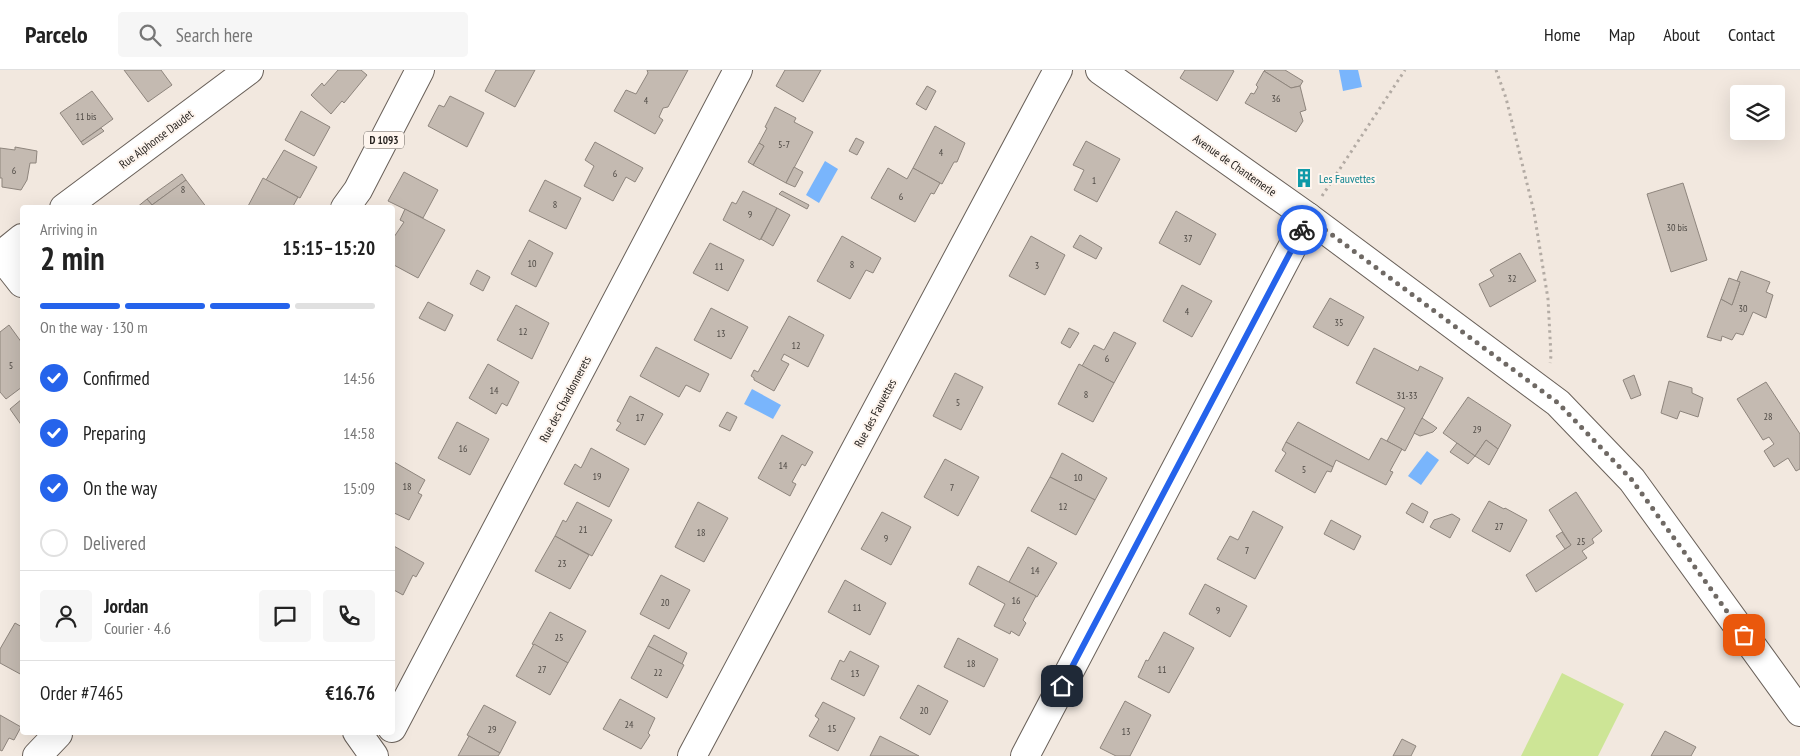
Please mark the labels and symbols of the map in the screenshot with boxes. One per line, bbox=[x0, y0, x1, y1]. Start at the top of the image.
house number: 36 bbox=[1272, 92, 1281, 105]
house number: 4 bbox=[644, 94, 649, 107]
street label: Rue Alphonse Daudet bbox=[116, 106, 197, 172]
house number: 11 bis bbox=[75, 110, 97, 123]
street label: Avenue de Chantemerle bbox=[1190, 131, 1280, 199]
road number: D 1093 bbox=[364, 132, 404, 148]
house number: 5-7 bbox=[778, 138, 790, 151]
house number: 4 bbox=[939, 146, 944, 159]
house number: 6 bbox=[12, 164, 17, 177]
house number: 6 bbox=[613, 167, 618, 180]
building icon: Les Fauvettes bbox=[1293, 167, 1315, 189]
place label: Les Fauvettes bbox=[1319, 171, 1375, 186]
house number: 1 bbox=[1092, 174, 1096, 187]
house number: 8 bbox=[181, 183, 185, 196]
house number: 6 bbox=[899, 190, 904, 203]
house number: 8 bbox=[553, 198, 557, 211]
courier bbox=[1277, 205, 1327, 255]
house number: 9 bbox=[748, 208, 752, 221]
house number: 30 bis bbox=[1666, 221, 1688, 234]
house number: 37 bbox=[1184, 232, 1193, 245]
house number: 10 bbox=[528, 257, 537, 270]
house number: 8 bbox=[850, 258, 854, 271]
house number: 3 bbox=[1035, 259, 1039, 272]
house number: 11 bbox=[715, 260, 724, 273]
house number: 32 bbox=[1508, 272, 1517, 285]
house number: 30 bbox=[1739, 302, 1748, 315]
house number: 4 bbox=[1185, 305, 1190, 318]
house number: 35 bbox=[1335, 316, 1344, 329]
house number: 12 bbox=[519, 325, 528, 338]
house number: 13 bbox=[717, 327, 726, 340]
house number: 12 bbox=[792, 339, 801, 352]
house number: 6 bbox=[1105, 352, 1110, 365]
street label: Rue des Chardonnerets bbox=[536, 353, 594, 445]
house number: 5 bbox=[9, 359, 13, 372]
street label: Rue des Fauvettes bbox=[851, 376, 899, 450]
house number: 14 bbox=[490, 384, 499, 397]
house number: 8 bbox=[1084, 388, 1088, 401]
house number: 31-33 bbox=[1397, 389, 1417, 402]
house number: 5 bbox=[956, 396, 960, 409]
house number: 28 bbox=[1764, 410, 1773, 423]
house number: 17 bbox=[636, 411, 645, 424]
house number: 29 bbox=[1473, 423, 1482, 436]
house number: 16 bbox=[459, 442, 468, 455]
house number: 14 bbox=[779, 459, 788, 472]
house number: 5 bbox=[1302, 463, 1306, 476]
house number: 19 bbox=[593, 470, 602, 483]
house number: 10 bbox=[1074, 471, 1083, 484]
house number: 18 bbox=[403, 480, 412, 493]
house number: 7 bbox=[950, 481, 954, 494]
house number: 12 bbox=[1059, 500, 1068, 513]
house number: 27 bbox=[1495, 520, 1504, 533]
house number: 21 bbox=[579, 523, 588, 536]
house number: 18 bbox=[697, 526, 706, 539]
house number: 9 bbox=[884, 532, 888, 545]
house number: 25 bbox=[1577, 535, 1586, 548]
house number: 7 bbox=[1245, 544, 1249, 557]
house number: 23 bbox=[558, 557, 567, 570]
house number: 14 bbox=[1031, 564, 1040, 577]
house number: 16 bbox=[1012, 594, 1021, 607]
house number: 20 bbox=[661, 596, 670, 609]
house number: 11 bbox=[853, 601, 862, 614]
house number: 9 bbox=[1216, 604, 1220, 617]
pin bbox=[1723, 614, 1765, 656]
house number: 25 bbox=[555, 631, 564, 644]
house number: 18 bbox=[967, 657, 976, 670]
house number: 27 bbox=[538, 663, 547, 676]
house number: 11 bbox=[1158, 663, 1167, 676]
pin bbox=[1041, 665, 1083, 707]
house number: 22 bbox=[654, 666, 663, 679]
house number: 13 bbox=[851, 667, 860, 680]
house number: 20 bbox=[920, 704, 929, 717]
house number: 24 bbox=[625, 718, 634, 731]
house number: 15 bbox=[828, 722, 837, 735]
house number: 29 bbox=[488, 723, 497, 736]
house number: 13 bbox=[1122, 725, 1131, 738]

